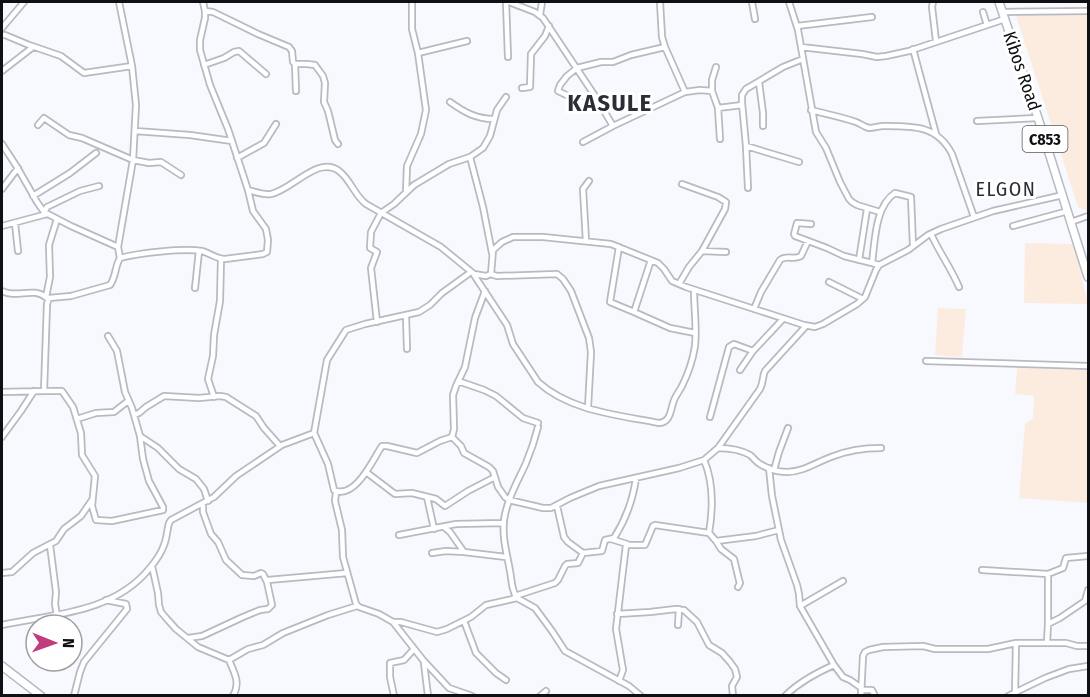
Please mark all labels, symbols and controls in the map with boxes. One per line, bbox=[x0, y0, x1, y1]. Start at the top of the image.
street label: Kibos Road bbox=[998, 28, 1046, 114]
district label: KASULE bbox=[567, 89, 653, 117]
road number: C853 bbox=[1022, 126, 1068, 152]
district label: ELGON bbox=[976, 177, 1037, 201]
north arrow bbox=[24, 613, 84, 673]
text: N bbox=[59, 638, 78, 648]

